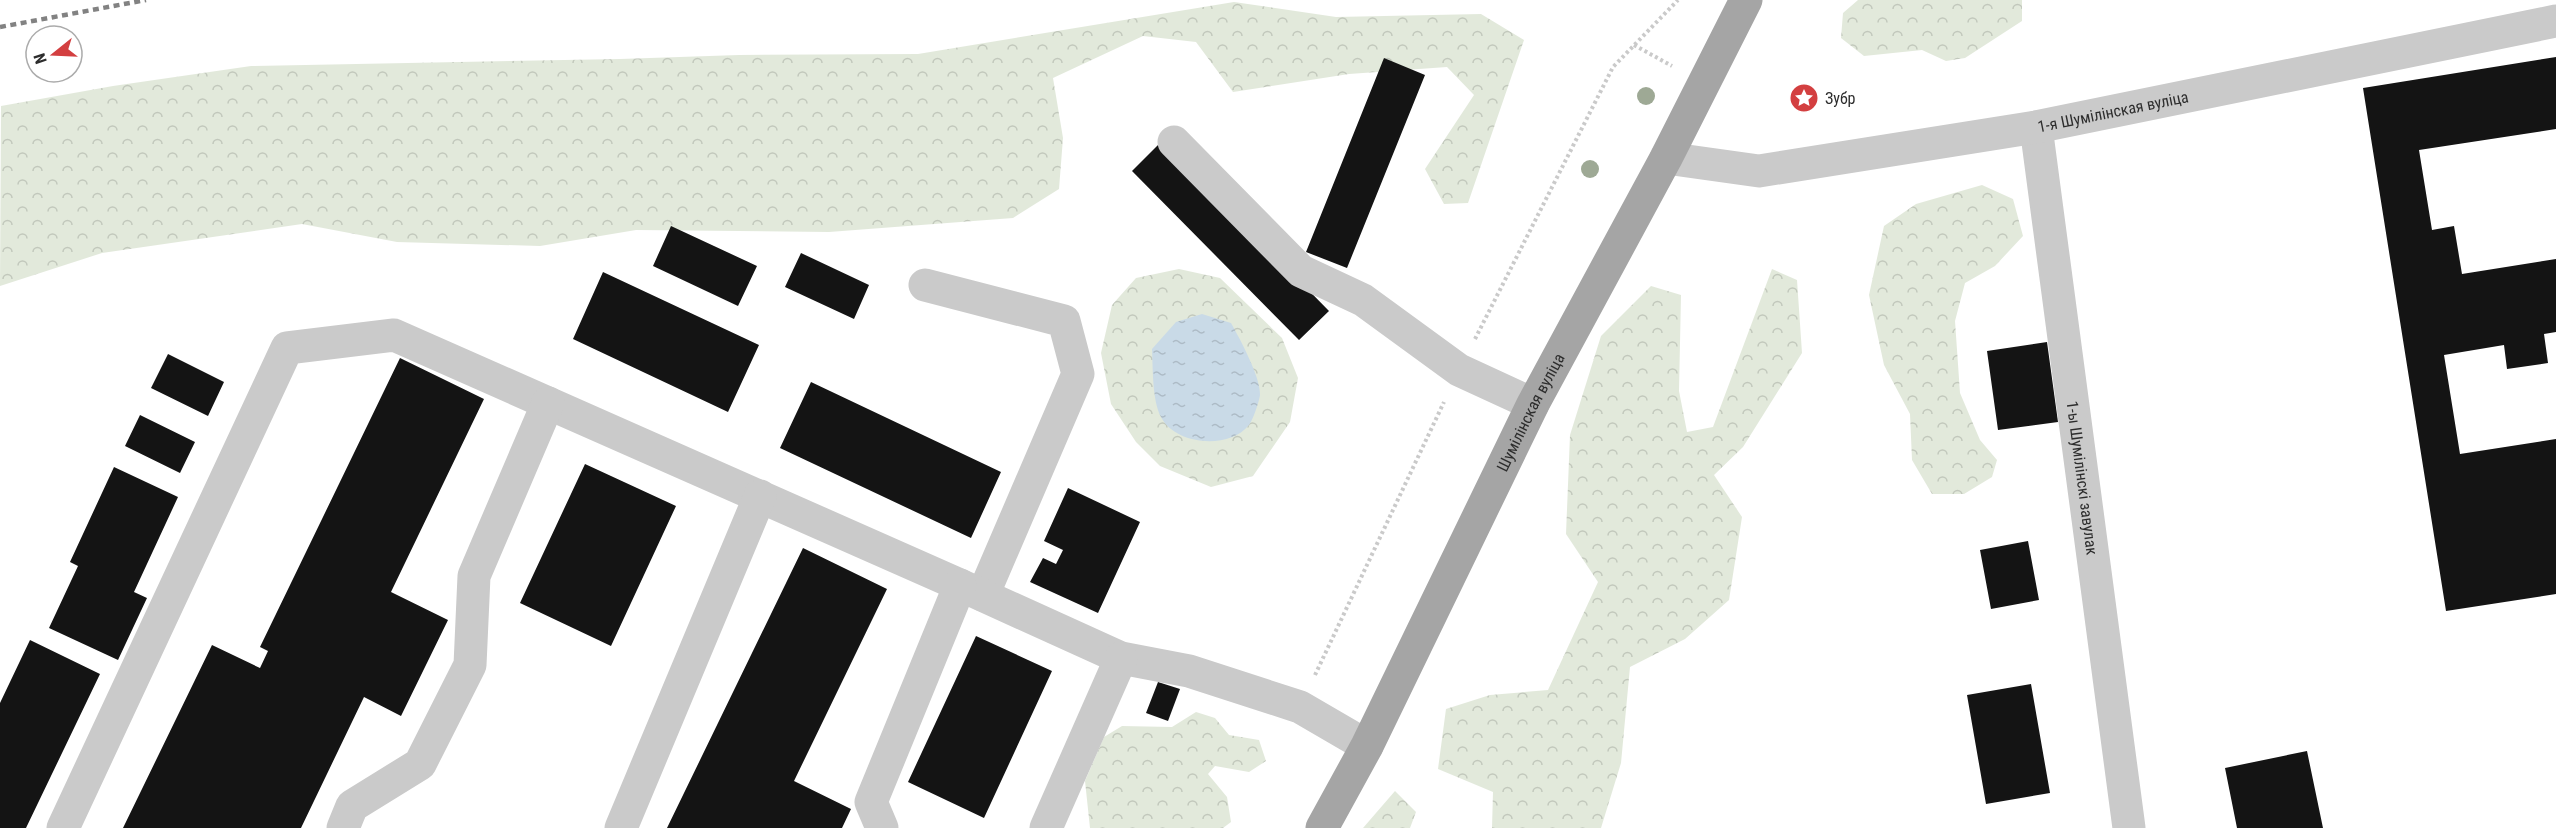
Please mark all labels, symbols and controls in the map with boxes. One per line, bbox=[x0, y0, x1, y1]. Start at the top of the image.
north arrow bbox=[24, 24, 84, 84]
text: N bbox=[30, 51, 51, 66]
place icon: Зубр bbox=[1788, 82, 1820, 114]
street label: 1-я Шумілінская вуліца bbox=[2036, 87, 2190, 136]
place label: Зубр bbox=[1825, 89, 1856, 108]
street label: Шумілінская вуліца bbox=[1492, 350, 1568, 474]
street label: 1-ы Шумілінскі завулак bbox=[2063, 400, 2102, 556]

